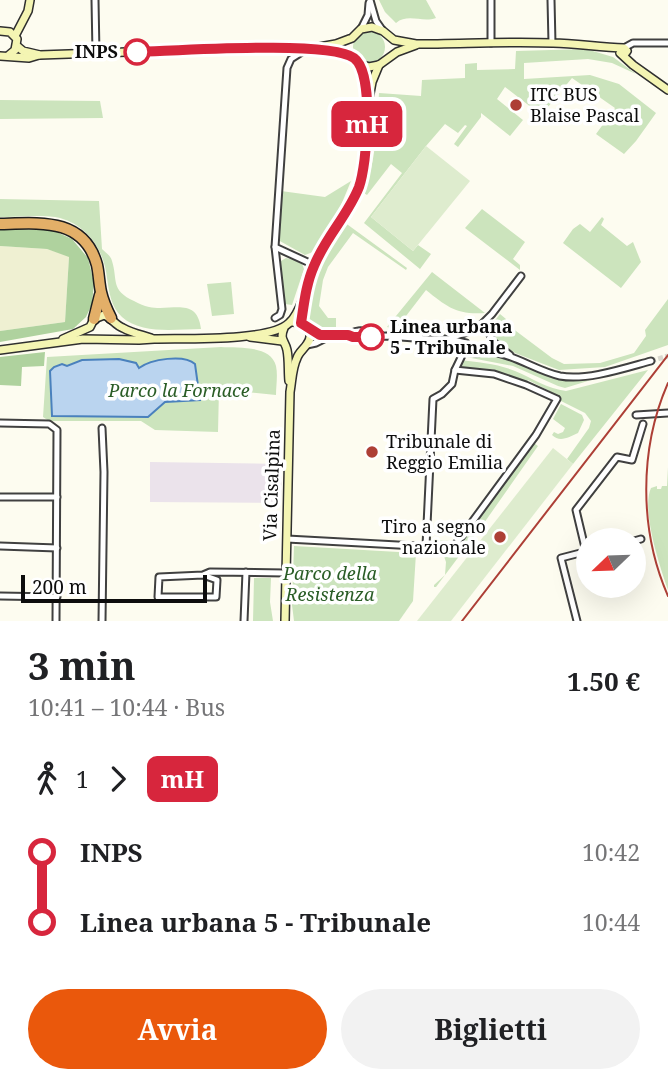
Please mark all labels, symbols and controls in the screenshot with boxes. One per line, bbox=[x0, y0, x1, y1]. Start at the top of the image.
place label: INPS bbox=[75, 39, 118, 63]
marker: INPS bbox=[124, 39, 150, 65]
place label: ITC BUS Blaise Pascal bbox=[530, 82, 640, 127]
marker: ITC BUS Blaise Pascal bbox=[508, 97, 524, 113]
line badge: mH bbox=[336, 101, 398, 147]
text: mH bbox=[345, 107, 389, 140]
place label: Linea urbana 5 - Tribunale bbox=[390, 314, 513, 359]
marker: Linea urbana 5 - Tribunale bbox=[358, 324, 384, 350]
park label: Parco la Fornace bbox=[107, 378, 250, 402]
street label: Via Cisalpina bbox=[257, 429, 285, 541]
place label: Tribunale di Reggio Emilia bbox=[386, 429, 503, 474]
marker: Tribunale di Reggio Emilia bbox=[364, 444, 380, 460]
place label: Tiro a segno nazionale bbox=[381, 514, 486, 559]
north arrow bbox=[576, 528, 646, 598]
map controls bbox=[576, 528, 646, 598]
marker: Tiro a segno nazionale bbox=[492, 529, 508, 545]
park label: Parco della Resistenza bbox=[282, 561, 378, 606]
scale bar bbox=[21, 572, 206, 604]
text: 200 m bbox=[32, 574, 87, 600]
text: 3 min bbox=[28, 639, 136, 691]
text: 1.50 € bbox=[567, 663, 640, 699]
text: 10:41 – 10:44 · Bus bbox=[28, 691, 225, 723]
icon: walk bbox=[28, 760, 66, 798]
icon: forward bbox=[99, 760, 137, 798]
text: mH bbox=[161, 762, 204, 795]
text: 1 bbox=[76, 763, 89, 795]
text: INPS bbox=[80, 834, 143, 870]
text: 10:42 bbox=[582, 836, 640, 868]
text: Linea urbana 5 - Tribunale bbox=[80, 904, 431, 940]
text: 10:44 bbox=[582, 906, 640, 938]
button: Avvia bbox=[28, 989, 327, 1069]
button: Biglietti bbox=[341, 989, 640, 1069]

